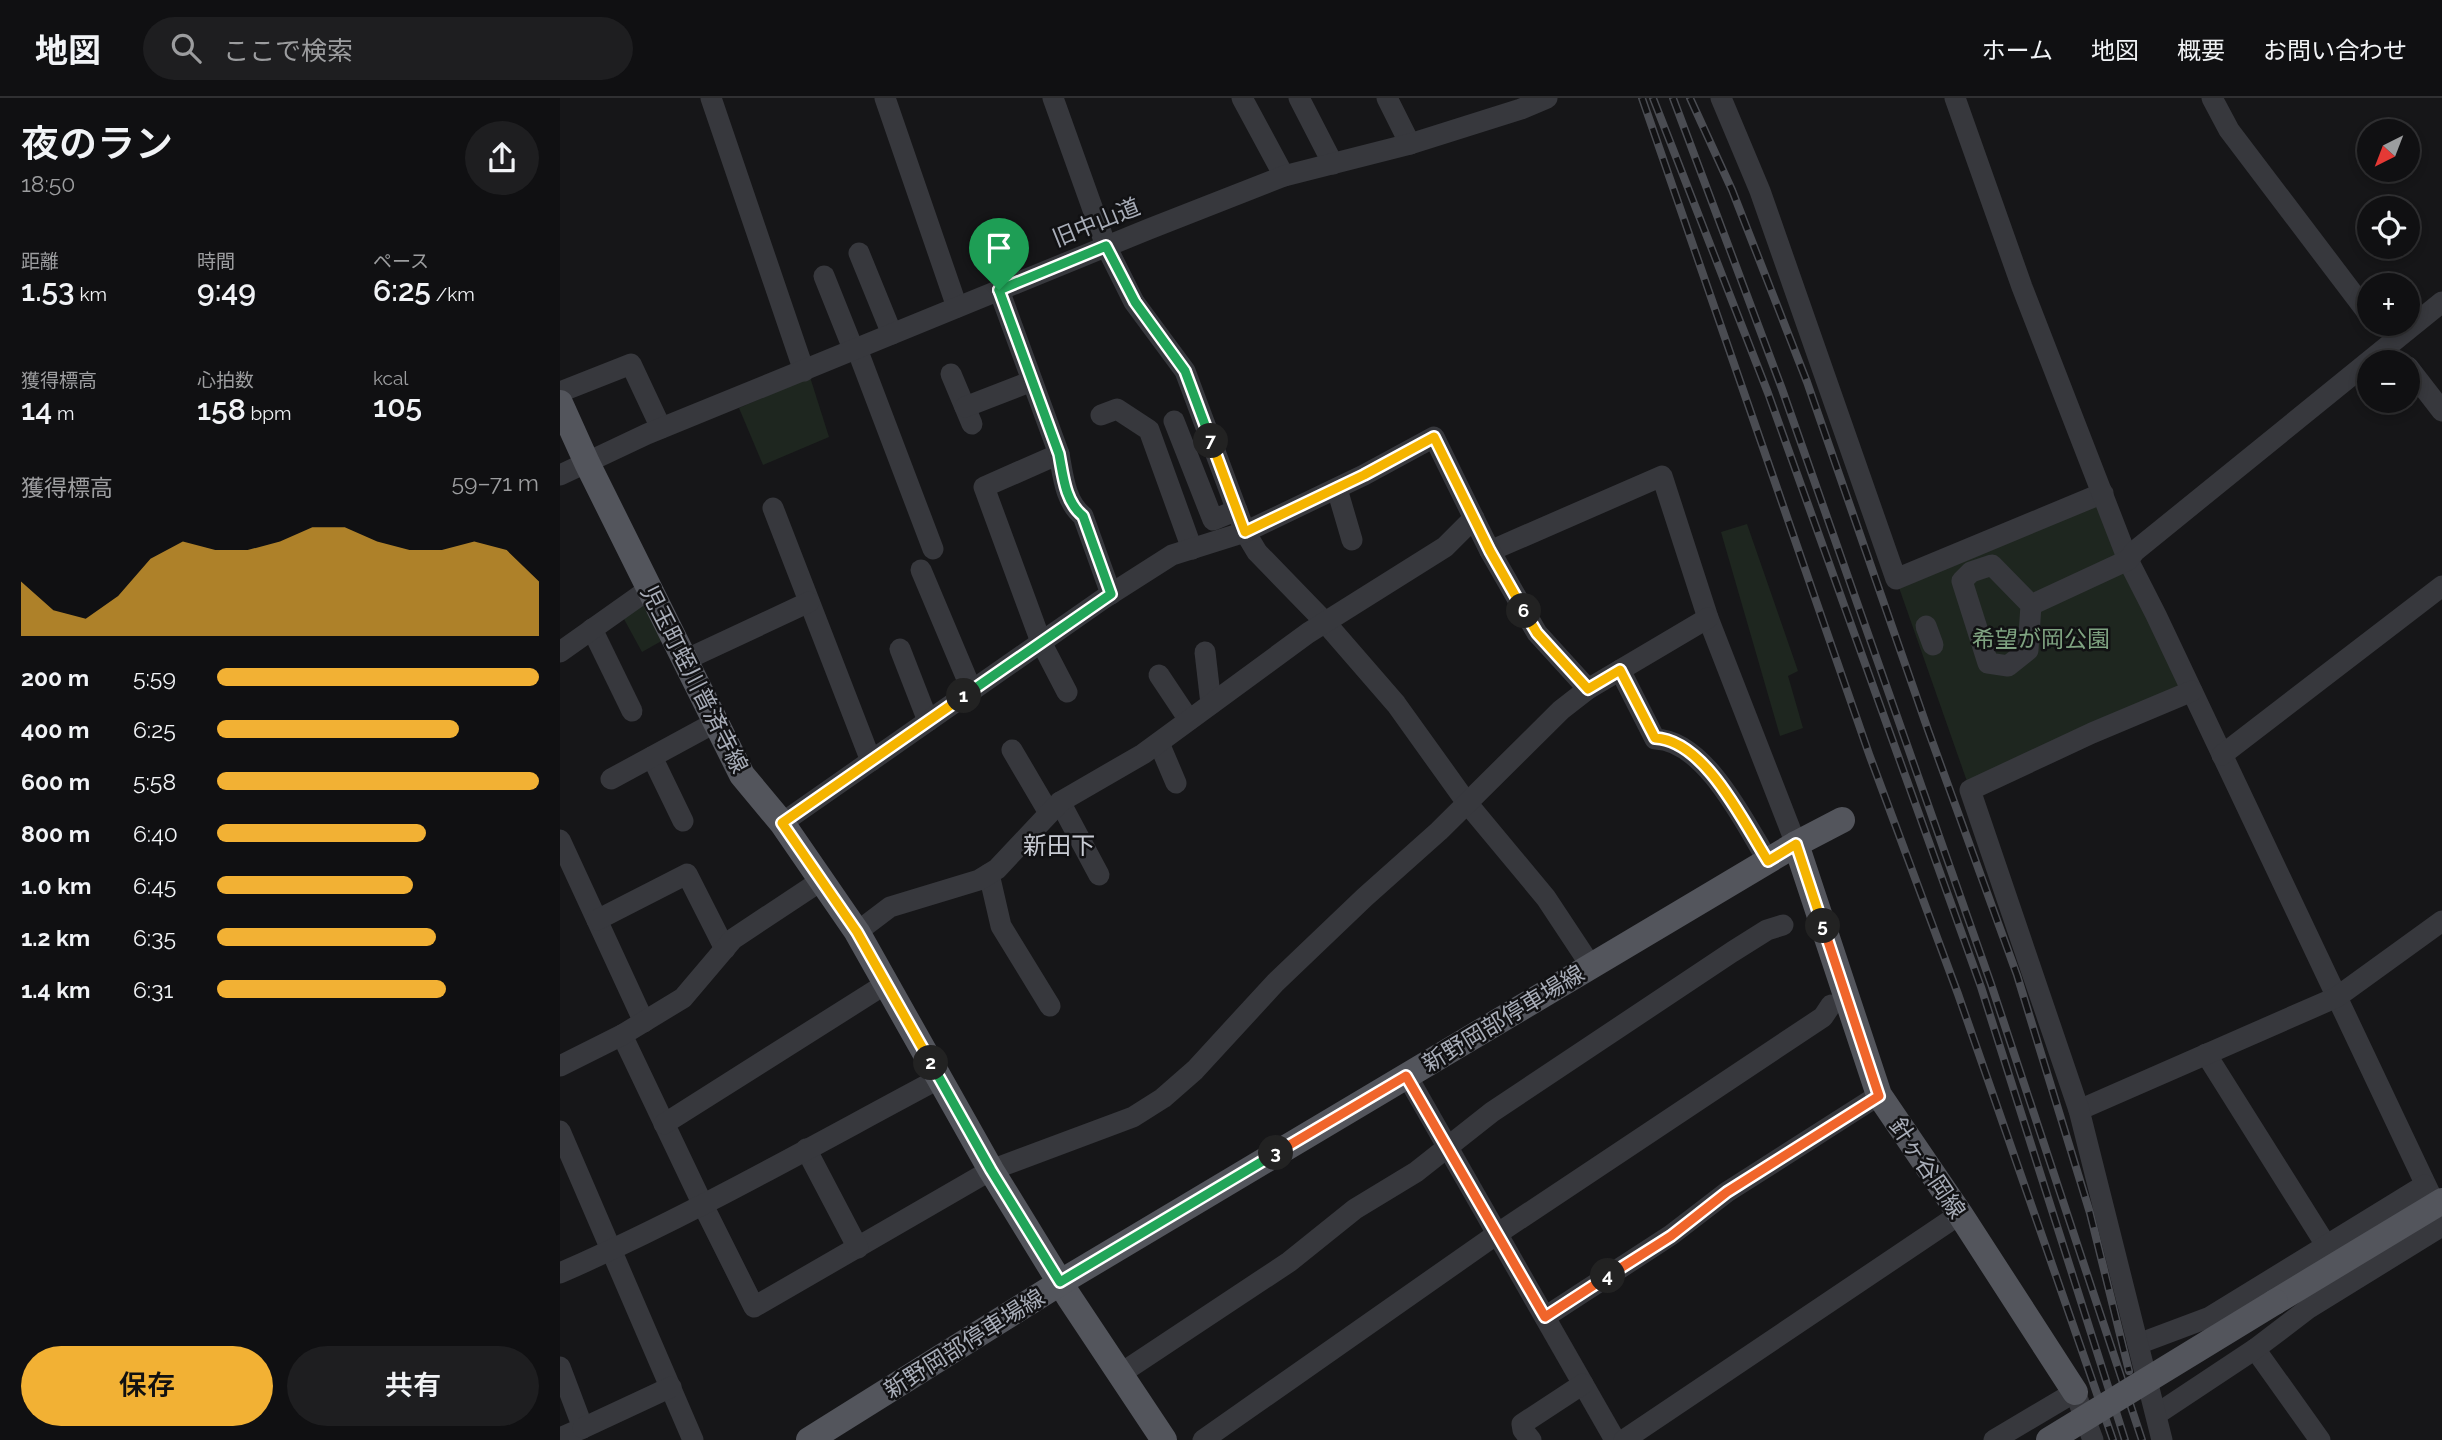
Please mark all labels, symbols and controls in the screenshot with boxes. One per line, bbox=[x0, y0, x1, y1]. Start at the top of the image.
search box bbox=[143, 17, 633, 80]
icon: search bbox=[167, 29, 205, 67]
text: 地図 bbox=[35, 31, 101, 70]
text: ここで検索 bbox=[223, 36, 353, 66]
text: ホーム bbox=[1982, 36, 2053, 65]
text: 地図 bbox=[2091, 36, 2139, 65]
text: 概要 bbox=[2177, 36, 2225, 65]
text: お問い合わせ bbox=[2263, 36, 2407, 65]
north arrow bbox=[2357, 119, 2420, 182]
map controls bbox=[2357, 119, 2420, 413]
text: 夜のラン bbox=[21, 121, 173, 166]
button: share bbox=[465, 121, 539, 195]
text: 18:50 bbox=[21, 170, 75, 197]
street label: 旧中山道 bbox=[1048, 192, 1144, 252]
button: locate bbox=[2357, 196, 2420, 259]
pin bbox=[969, 218, 1029, 290]
icon: arrive bbox=[980, 229, 1018, 267]
text: 距離 bbox=[21, 250, 59, 272]
text: 時間 bbox=[197, 250, 235, 272]
text: ペース bbox=[373, 250, 429, 272]
text: 1.53 bbox=[21, 273, 75, 308]
text: 9:49 bbox=[197, 273, 256, 308]
text: 6:25 bbox=[373, 273, 431, 308]
button: + bbox=[2357, 273, 2420, 336]
text: km bbox=[75, 283, 107, 305]
text: /km bbox=[431, 283, 475, 305]
button: − bbox=[2357, 350, 2420, 413]
text: kcal bbox=[373, 367, 409, 389]
text: 獲得標高 bbox=[21, 369, 97, 391]
text: 心拍数 bbox=[197, 369, 254, 391]
text: 105 bbox=[373, 389, 422, 424]
text: 14 bbox=[21, 392, 52, 427]
text: 158 bbox=[197, 392, 246, 427]
text: m bbox=[52, 402, 74, 424]
text: bpm bbox=[246, 402, 291, 424]
pin: 7 bbox=[1194, 424, 1228, 458]
text: 7 bbox=[1205, 429, 1216, 451]
text: 59–71 m bbox=[452, 469, 539, 496]
text: 獲得標高 bbox=[21, 474, 113, 501]
street label: 児玉町蛭川普済寺線 bbox=[636, 581, 754, 777]
pin: 6 bbox=[1506, 594, 1542, 628]
text: 6 bbox=[1518, 599, 1529, 621]
park label: 希望が岡公園 bbox=[1972, 625, 2110, 652]
text: 200 m bbox=[21, 664, 89, 691]
text: 5:59 bbox=[133, 664, 176, 691]
pin: 1 bbox=[946, 678, 982, 714]
text: 1 bbox=[959, 684, 968, 706]
text: 400 m bbox=[21, 716, 89, 743]
text: 6:25 bbox=[133, 716, 176, 743]
text: 600 m bbox=[21, 768, 90, 795]
text: 5:58 bbox=[133, 768, 176, 795]
text: 800 m bbox=[21, 820, 90, 847]
text: 6:40 bbox=[133, 820, 178, 847]
district label: 新田下 bbox=[1023, 831, 1095, 860]
text: 1.0 km bbox=[21, 872, 91, 899]
text: 6:45 bbox=[133, 872, 176, 899]
pin: 5 bbox=[1806, 908, 1840, 944]
text: 5 bbox=[1817, 914, 1828, 936]
text: 1.2 km bbox=[21, 924, 90, 951]
text: 6:35 bbox=[133, 924, 176, 951]
street label: 新野岡部停車場線 bbox=[1417, 959, 1589, 1077]
text: 1.4 km bbox=[21, 976, 90, 1003]
text: 6:31 bbox=[133, 976, 173, 1003]
pin: 2 bbox=[914, 1046, 948, 1080]
text: 2 bbox=[925, 1051, 936, 1073]
street label: 針ヶ谷岡線 bbox=[1885, 1113, 1971, 1223]
pin: 3 bbox=[1258, 1136, 1294, 1170]
text: 3 bbox=[1270, 1141, 1281, 1163]
pin: 4 bbox=[1590, 1258, 1626, 1294]
text: 4 bbox=[1602, 1264, 1613, 1286]
street label: 新野岡部停車場線 bbox=[879, 1283, 1049, 1403]
button: 保存 bbox=[21, 1346, 273, 1426]
button: 共有 bbox=[287, 1346, 539, 1426]

